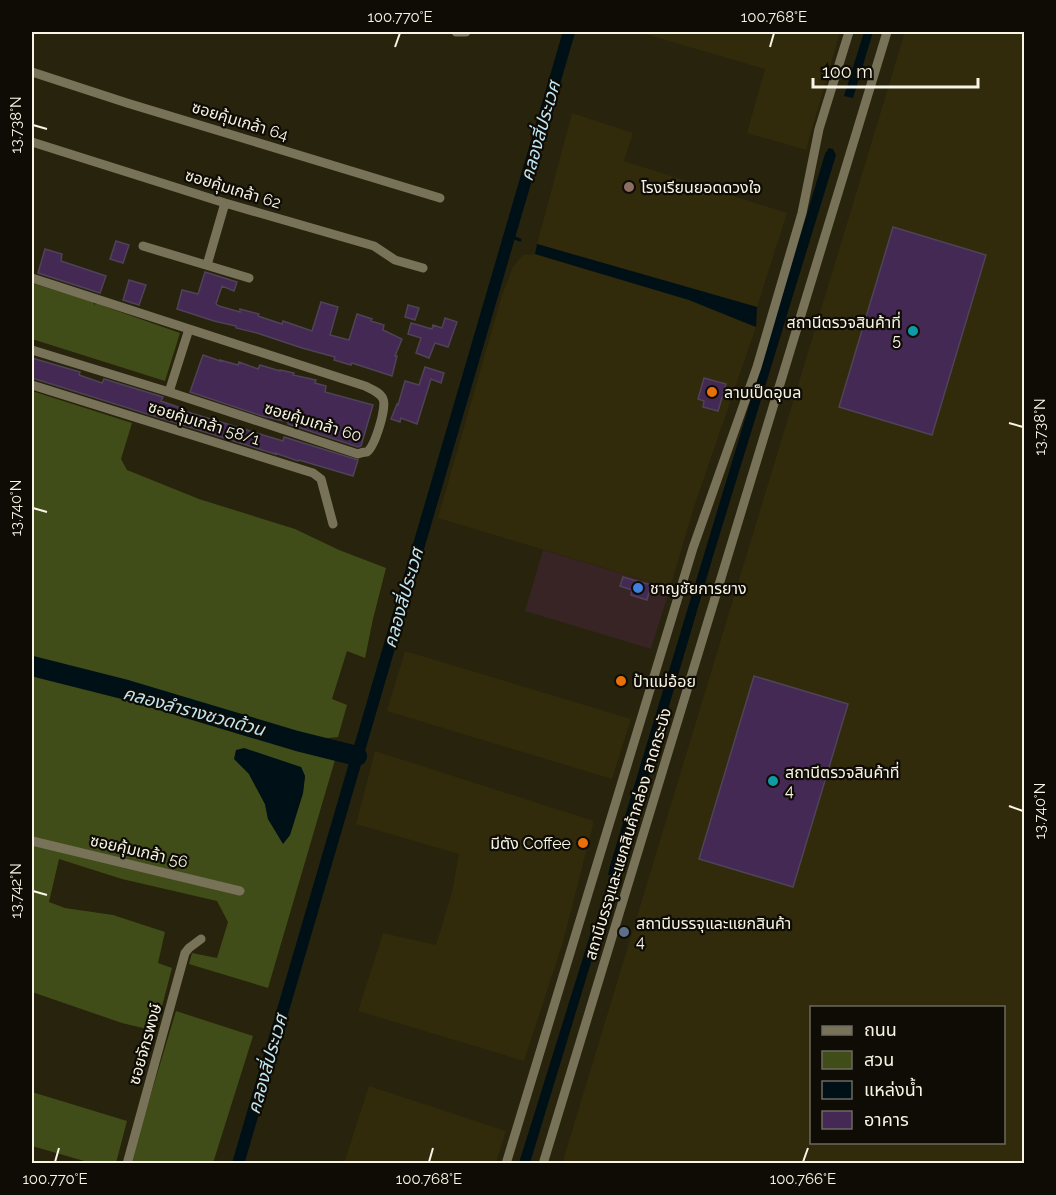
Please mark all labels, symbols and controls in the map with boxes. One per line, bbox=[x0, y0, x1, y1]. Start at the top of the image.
text: 100.770°E bbox=[367, 8, 433, 26]
text: 100.768°E bbox=[741, 8, 807, 26]
scale bar bbox=[813, 51, 978, 89]
text: 100 m bbox=[822, 61, 873, 82]
water label: คลองสี่ประเวศ bbox=[514, 77, 565, 183]
text: 13.738°N bbox=[7, 96, 25, 154]
street label: ซอยคุ้มเกล้า 64 bbox=[190, 97, 291, 145]
street label: ซอยคุ้มเกล้า 62 bbox=[183, 165, 283, 213]
place label: โรงเรียนยอดดวงใจ bbox=[641, 178, 761, 197]
marker: โรงเรียนยอดดวงใจ bbox=[622, 180, 636, 194]
place label: สถานีตรวจสินค้าที่ 5 bbox=[787, 311, 901, 350]
marker: สถานีตรวจสินค้าที่ 5 bbox=[906, 324, 920, 338]
place label: ลาบเป็ดอุบล bbox=[724, 383, 801, 402]
marker: ลาบเป็ดอุบล bbox=[705, 385, 719, 399]
street label: ซอยคุ้มเกล้า 58/1 bbox=[146, 397, 262, 449]
street label: ซอยคุ้มเกล้า 60 bbox=[262, 398, 364, 446]
text: 13.738°N bbox=[1031, 398, 1049, 456]
text: 13.740°N bbox=[7, 480, 25, 536]
water label: คลองสี่ประเวศ bbox=[377, 544, 428, 650]
place label: ชาญชัยการยาง bbox=[650, 579, 747, 598]
marker: ชาญชัยการยาง bbox=[631, 581, 645, 595]
place label: ป้าแม่อ้อย bbox=[633, 672, 696, 691]
marker: ป้าแม่อ้อย bbox=[614, 674, 628, 688]
water label: คลองลำรางชวดด้วน bbox=[121, 682, 268, 740]
street label: สถานีบรรจุและแยกสินค้ากล่อง ลาดกระบัง bbox=[581, 706, 675, 962]
place label: สถานีตรวจสินค้าที่ 4 bbox=[785, 761, 899, 800]
marker: สถานีตรวจสินค้าที่ 4 bbox=[766, 774, 780, 788]
text: 13.740°N bbox=[1031, 783, 1049, 839]
street label: ซอยคุ้มเกล้า 56 bbox=[88, 831, 190, 871]
place label: มีตัง Coffee bbox=[490, 834, 571, 853]
marker: มีตัง Coffee bbox=[576, 836, 590, 850]
text: 13.742°N bbox=[7, 863, 25, 919]
place label: สถานีบรรจุและแยกสินค้า 4 bbox=[636, 914, 791, 951]
marker: สถานีบรรจุและแยกสินค้า 4 bbox=[617, 925, 631, 939]
street label: ซอยจักรพงษ์ bbox=[124, 1001, 166, 1087]
legend bbox=[810, 1006, 1005, 1144]
water label: คลองสี่ประเวศ bbox=[241, 1010, 292, 1116]
text: ถนน bbox=[864, 1019, 897, 1040]
text: สวน bbox=[864, 1049, 894, 1070]
text: แหล่งน้ำ bbox=[864, 1077, 923, 1100]
text: อาคาร bbox=[864, 1109, 909, 1130]
text: 100.770°E bbox=[22, 1170, 88, 1188]
text: 100.768°E bbox=[396, 1170, 462, 1188]
text: 100.766°E bbox=[770, 1170, 836, 1188]

